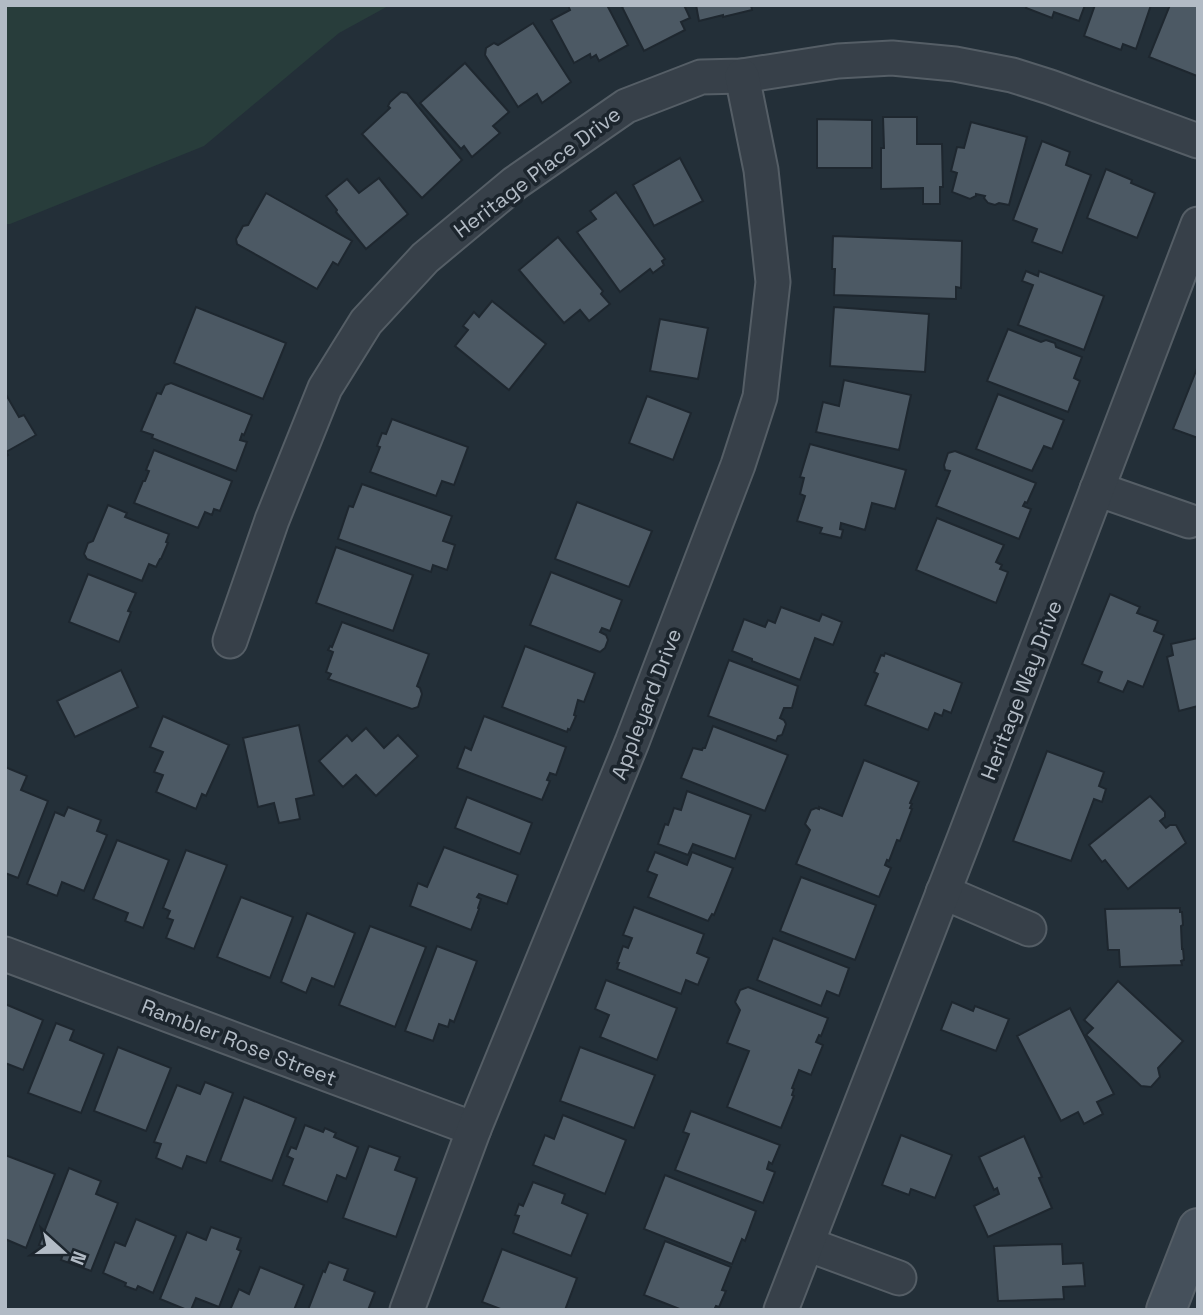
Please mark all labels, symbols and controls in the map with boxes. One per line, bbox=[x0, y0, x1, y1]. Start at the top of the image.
street label: Heritage Place Drive bbox=[448, 100, 626, 244]
street label: Heritage Way Drive bbox=[974, 596, 1068, 784]
street label: Appleyard Drive bbox=[605, 625, 687, 783]
street label: Rambler Rose Street bbox=[137, 992, 341, 1092]
north arrow bbox=[28, 1217, 98, 1287]
text: N bbox=[64, 1247, 92, 1268]

